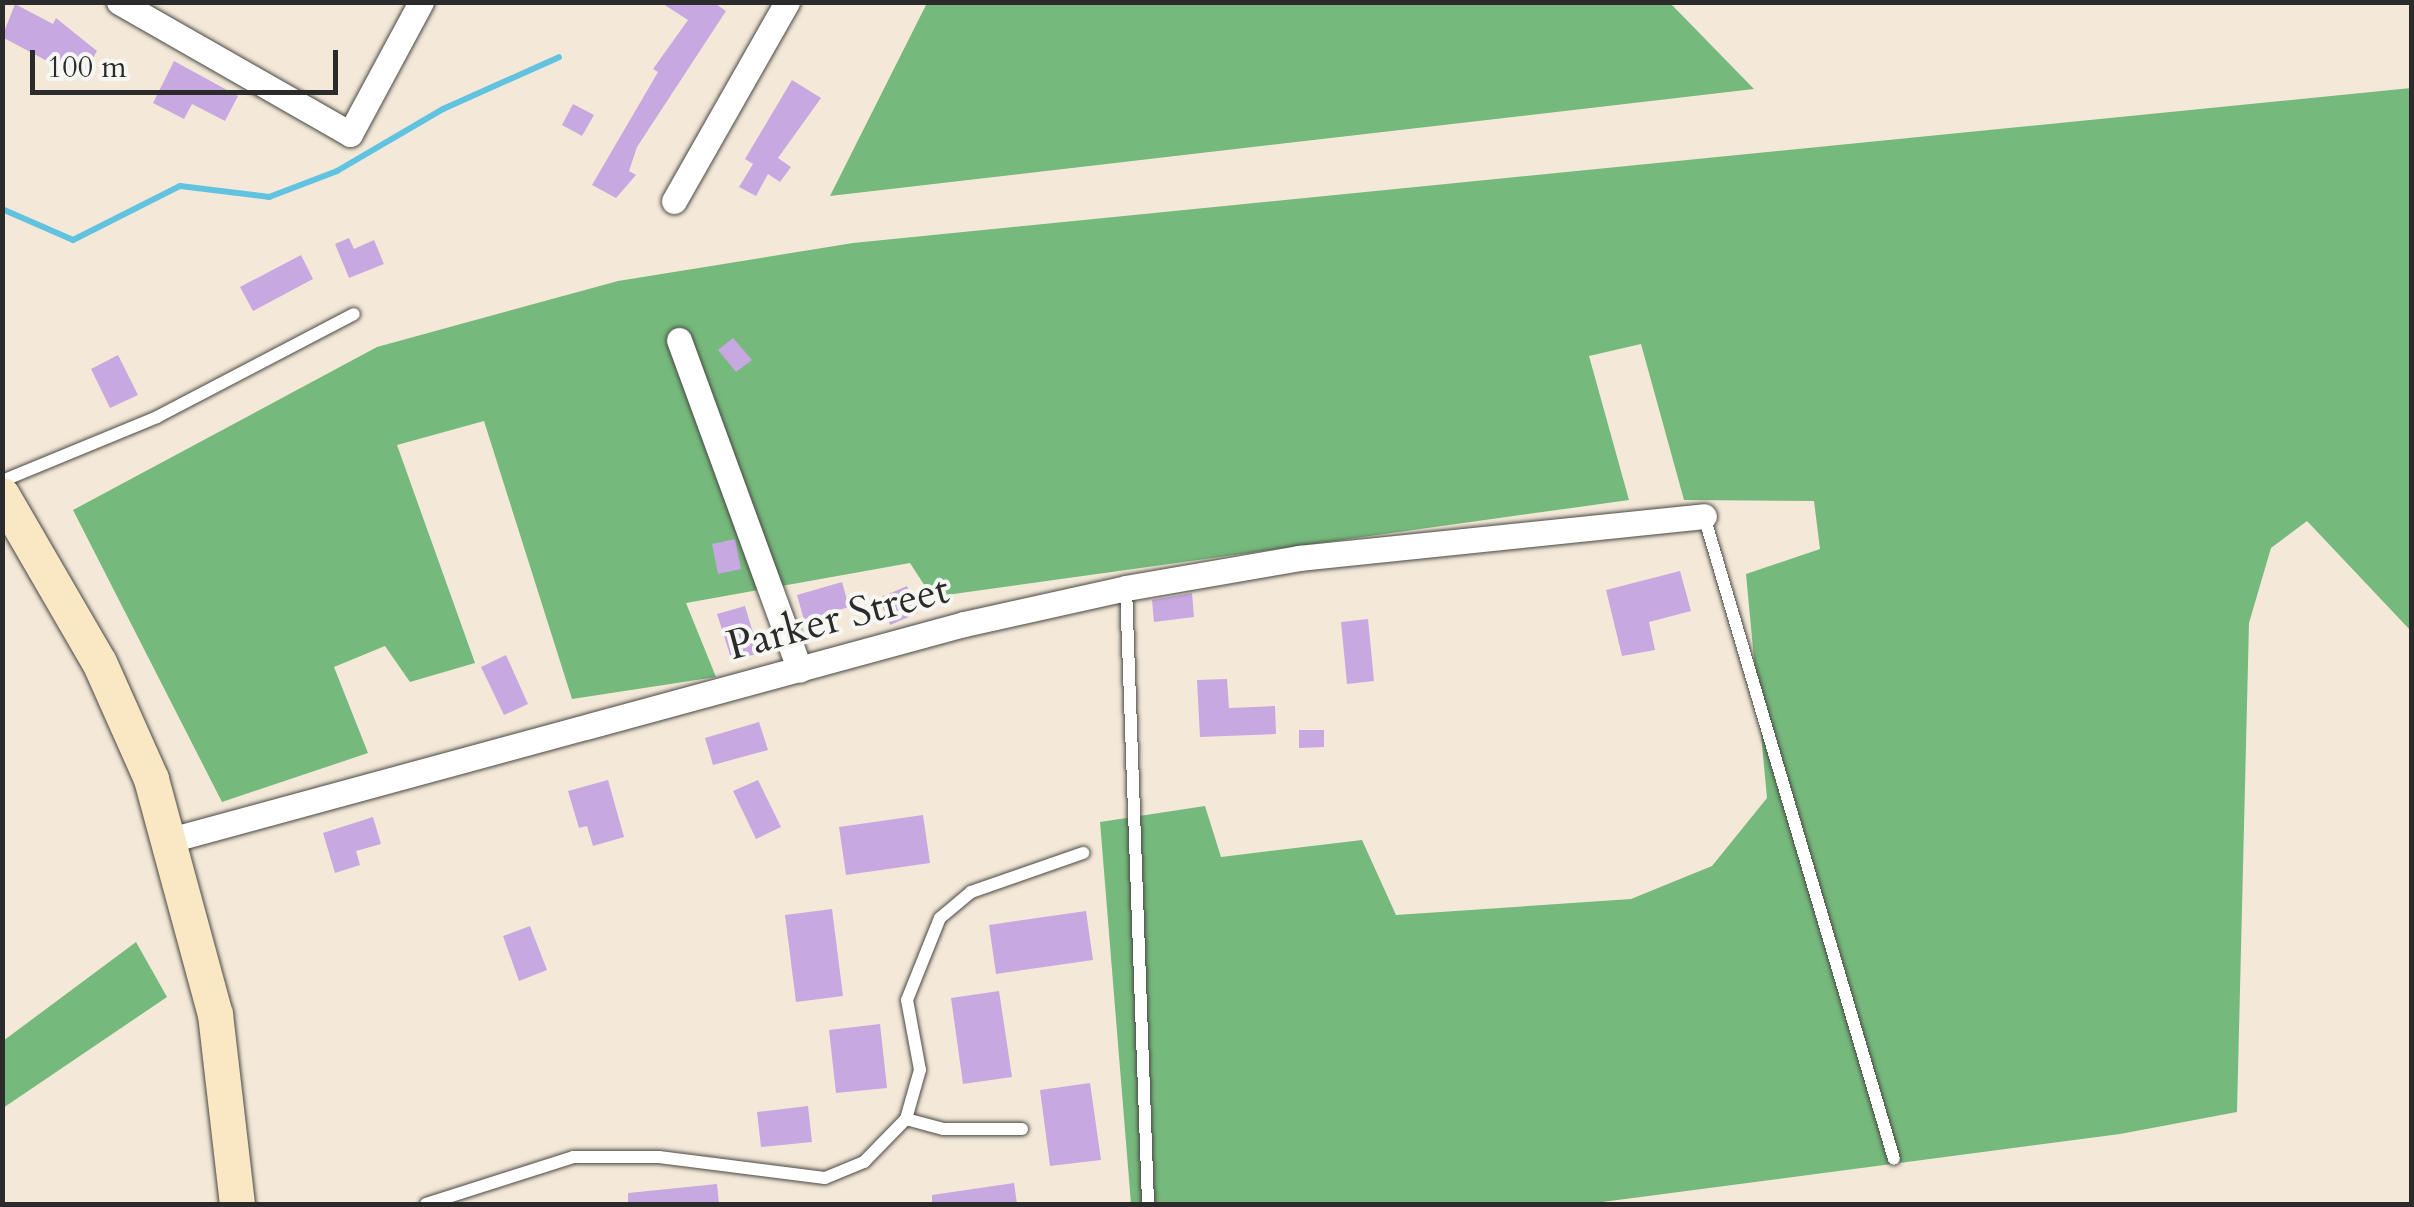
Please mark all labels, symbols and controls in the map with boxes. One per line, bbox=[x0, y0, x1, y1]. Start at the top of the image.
scale bar bbox=[35, 30, 342, 92]
text: 100 m bbox=[47, 47, 127, 88]
street label: Parker Street bbox=[722, 564, 954, 672]

